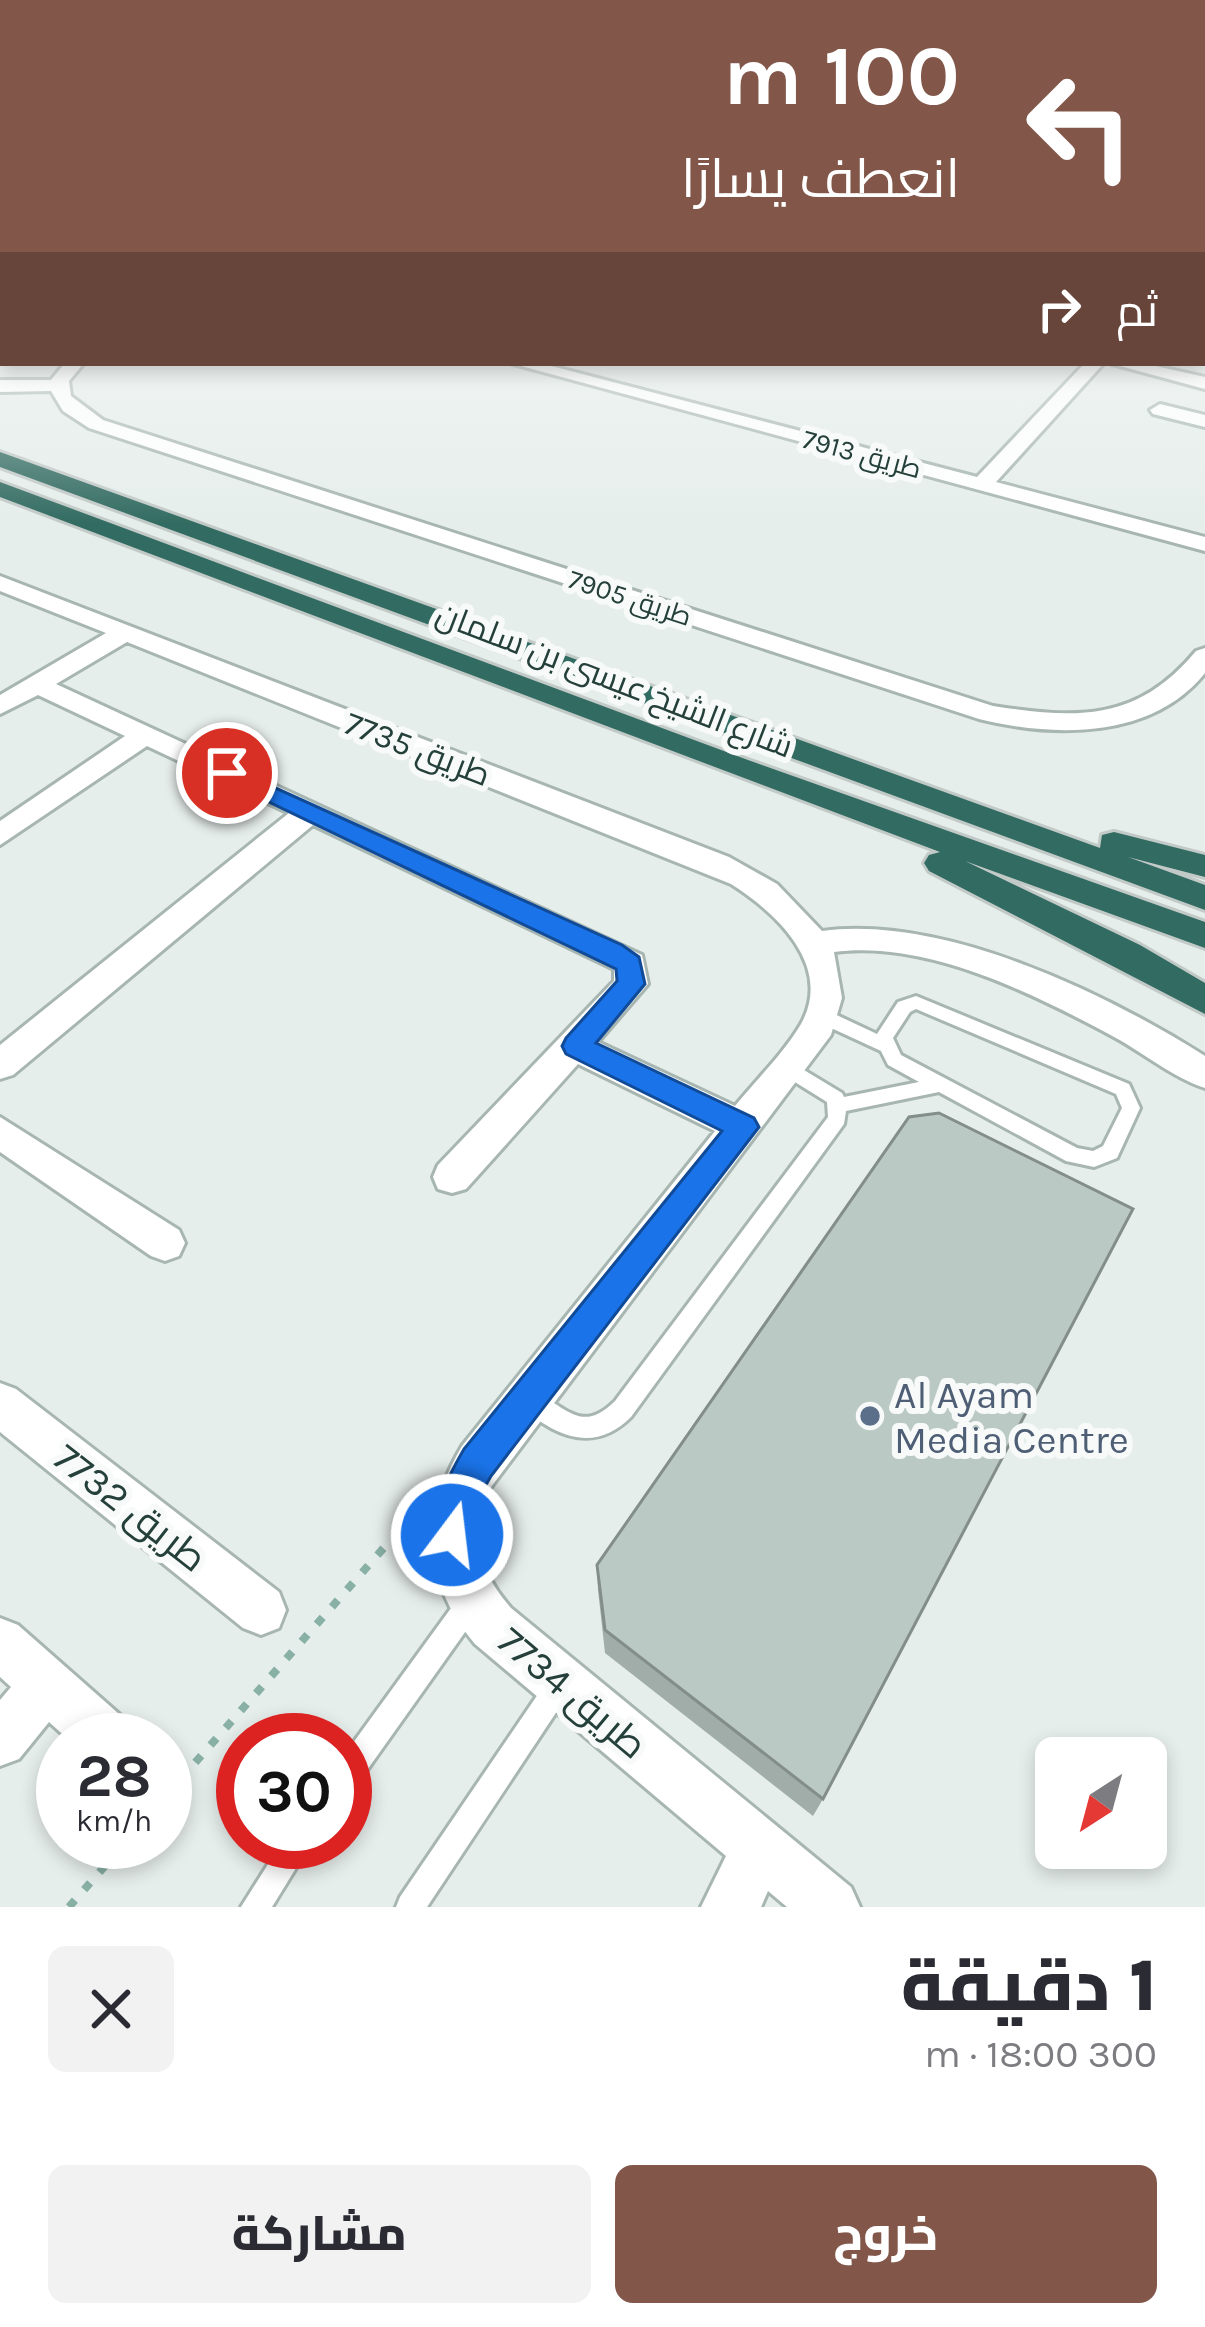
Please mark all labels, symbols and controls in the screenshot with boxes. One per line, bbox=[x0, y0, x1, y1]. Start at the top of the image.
text: 100 m bbox=[723, 27, 960, 125]
icon: left bbox=[1002, 48, 1158, 204]
text: انعطف يسارًا bbox=[681, 147, 960, 211]
icon: right bbox=[1026, 276, 1092, 342]
text: ثم bbox=[1116, 285, 1158, 337]
street label: طريق 7913 bbox=[799, 423, 925, 485]
street label: طريق 7905 bbox=[564, 563, 696, 633]
street label: شارع الشيخ عيسى بن سلمان bbox=[430, 594, 798, 768]
street label: طريق 7735 bbox=[339, 704, 496, 795]
pin bbox=[176, 722, 278, 824]
icon: arrive bbox=[194, 740, 260, 806]
place label: Al Ayam Media Centre bbox=[894, 1372, 1129, 1463]
marker: Al Ayam Media Centre bbox=[857, 1403, 883, 1429]
street label: طريق 7732 bbox=[45, 1434, 216, 1582]
position arrow bbox=[389, 1472, 515, 1598]
street label: طريق 7734 bbox=[489, 1617, 656, 1768]
speed limit sign: 30 bbox=[216, 1713, 372, 1869]
north arrow bbox=[1035, 1737, 1167, 1869]
map controls bbox=[1035, 1737, 1167, 1869]
text: 28 bbox=[76, 1741, 152, 1811]
text: km/h bbox=[76, 1803, 152, 1839]
text: 1 دقيقة bbox=[901, 1944, 1157, 2028]
button: close bbox=[48, 1946, 174, 2072]
text: 300 m · 18:00 bbox=[924, 2031, 1157, 2077]
button: مشاركة bbox=[48, 2165, 591, 2303]
button: خروج bbox=[615, 2165, 1157, 2303]

